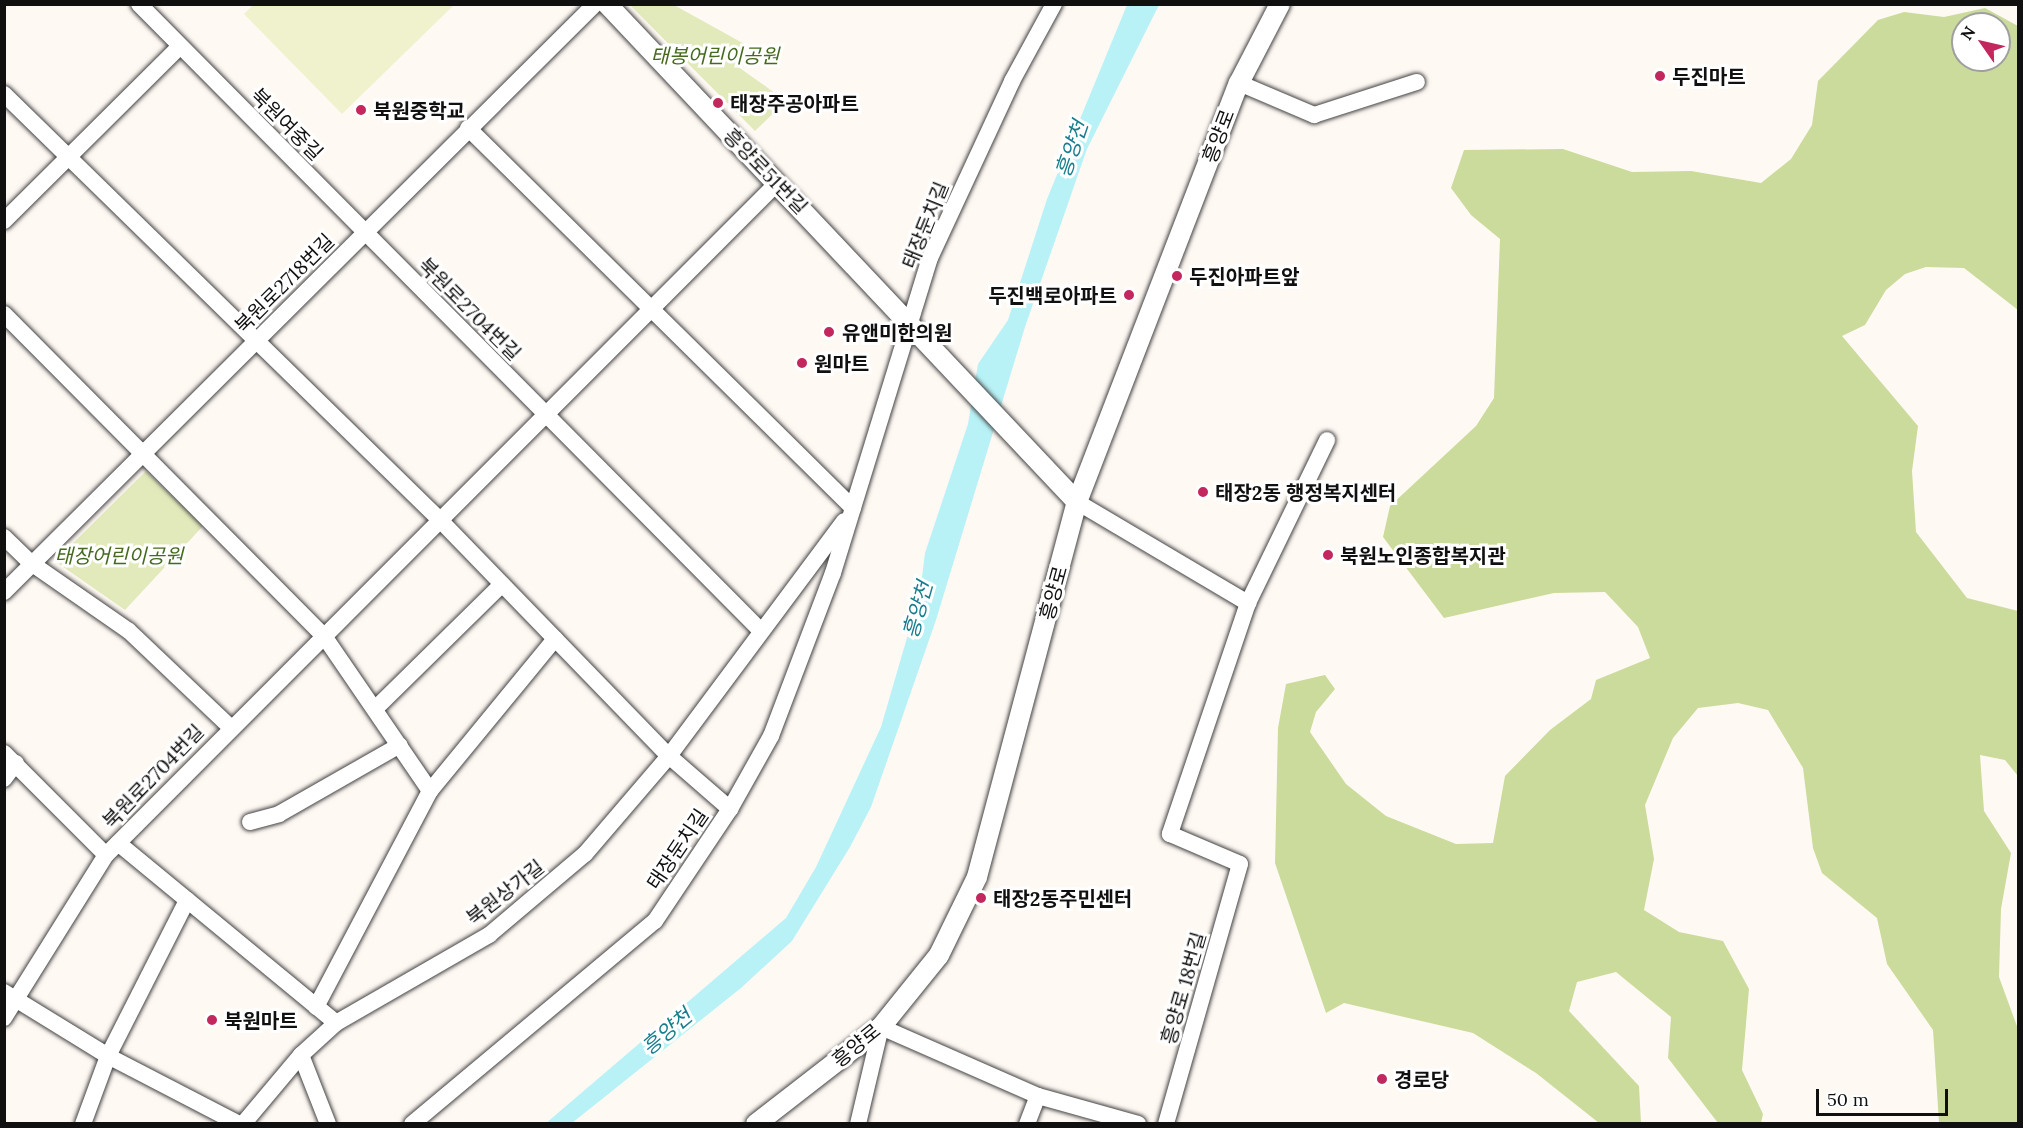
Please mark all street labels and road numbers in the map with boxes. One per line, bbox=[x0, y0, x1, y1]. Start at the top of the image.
street label: 북원여중길 bbox=[246, 83, 328, 165]
street label: 흥양로 bbox=[1197, 106, 1239, 166]
street label: 흥양로51번길 bbox=[719, 123, 813, 219]
street label: 태장둔치길 bbox=[897, 178, 953, 272]
street label: 북원로2718번길 bbox=[229, 228, 339, 338]
street label: 북원로2704번길 bbox=[414, 253, 526, 365]
street label: 흥양로 bbox=[1034, 563, 1072, 623]
street label: 북원로2704번길 bbox=[97, 719, 209, 833]
street label: 태장둔치길 bbox=[641, 804, 713, 894]
street label: 북원상가길 bbox=[461, 854, 549, 930]
street label: 흥양로 18번길 bbox=[1156, 929, 1210, 1047]
street label: 흥양로 bbox=[827, 1018, 885, 1072]

